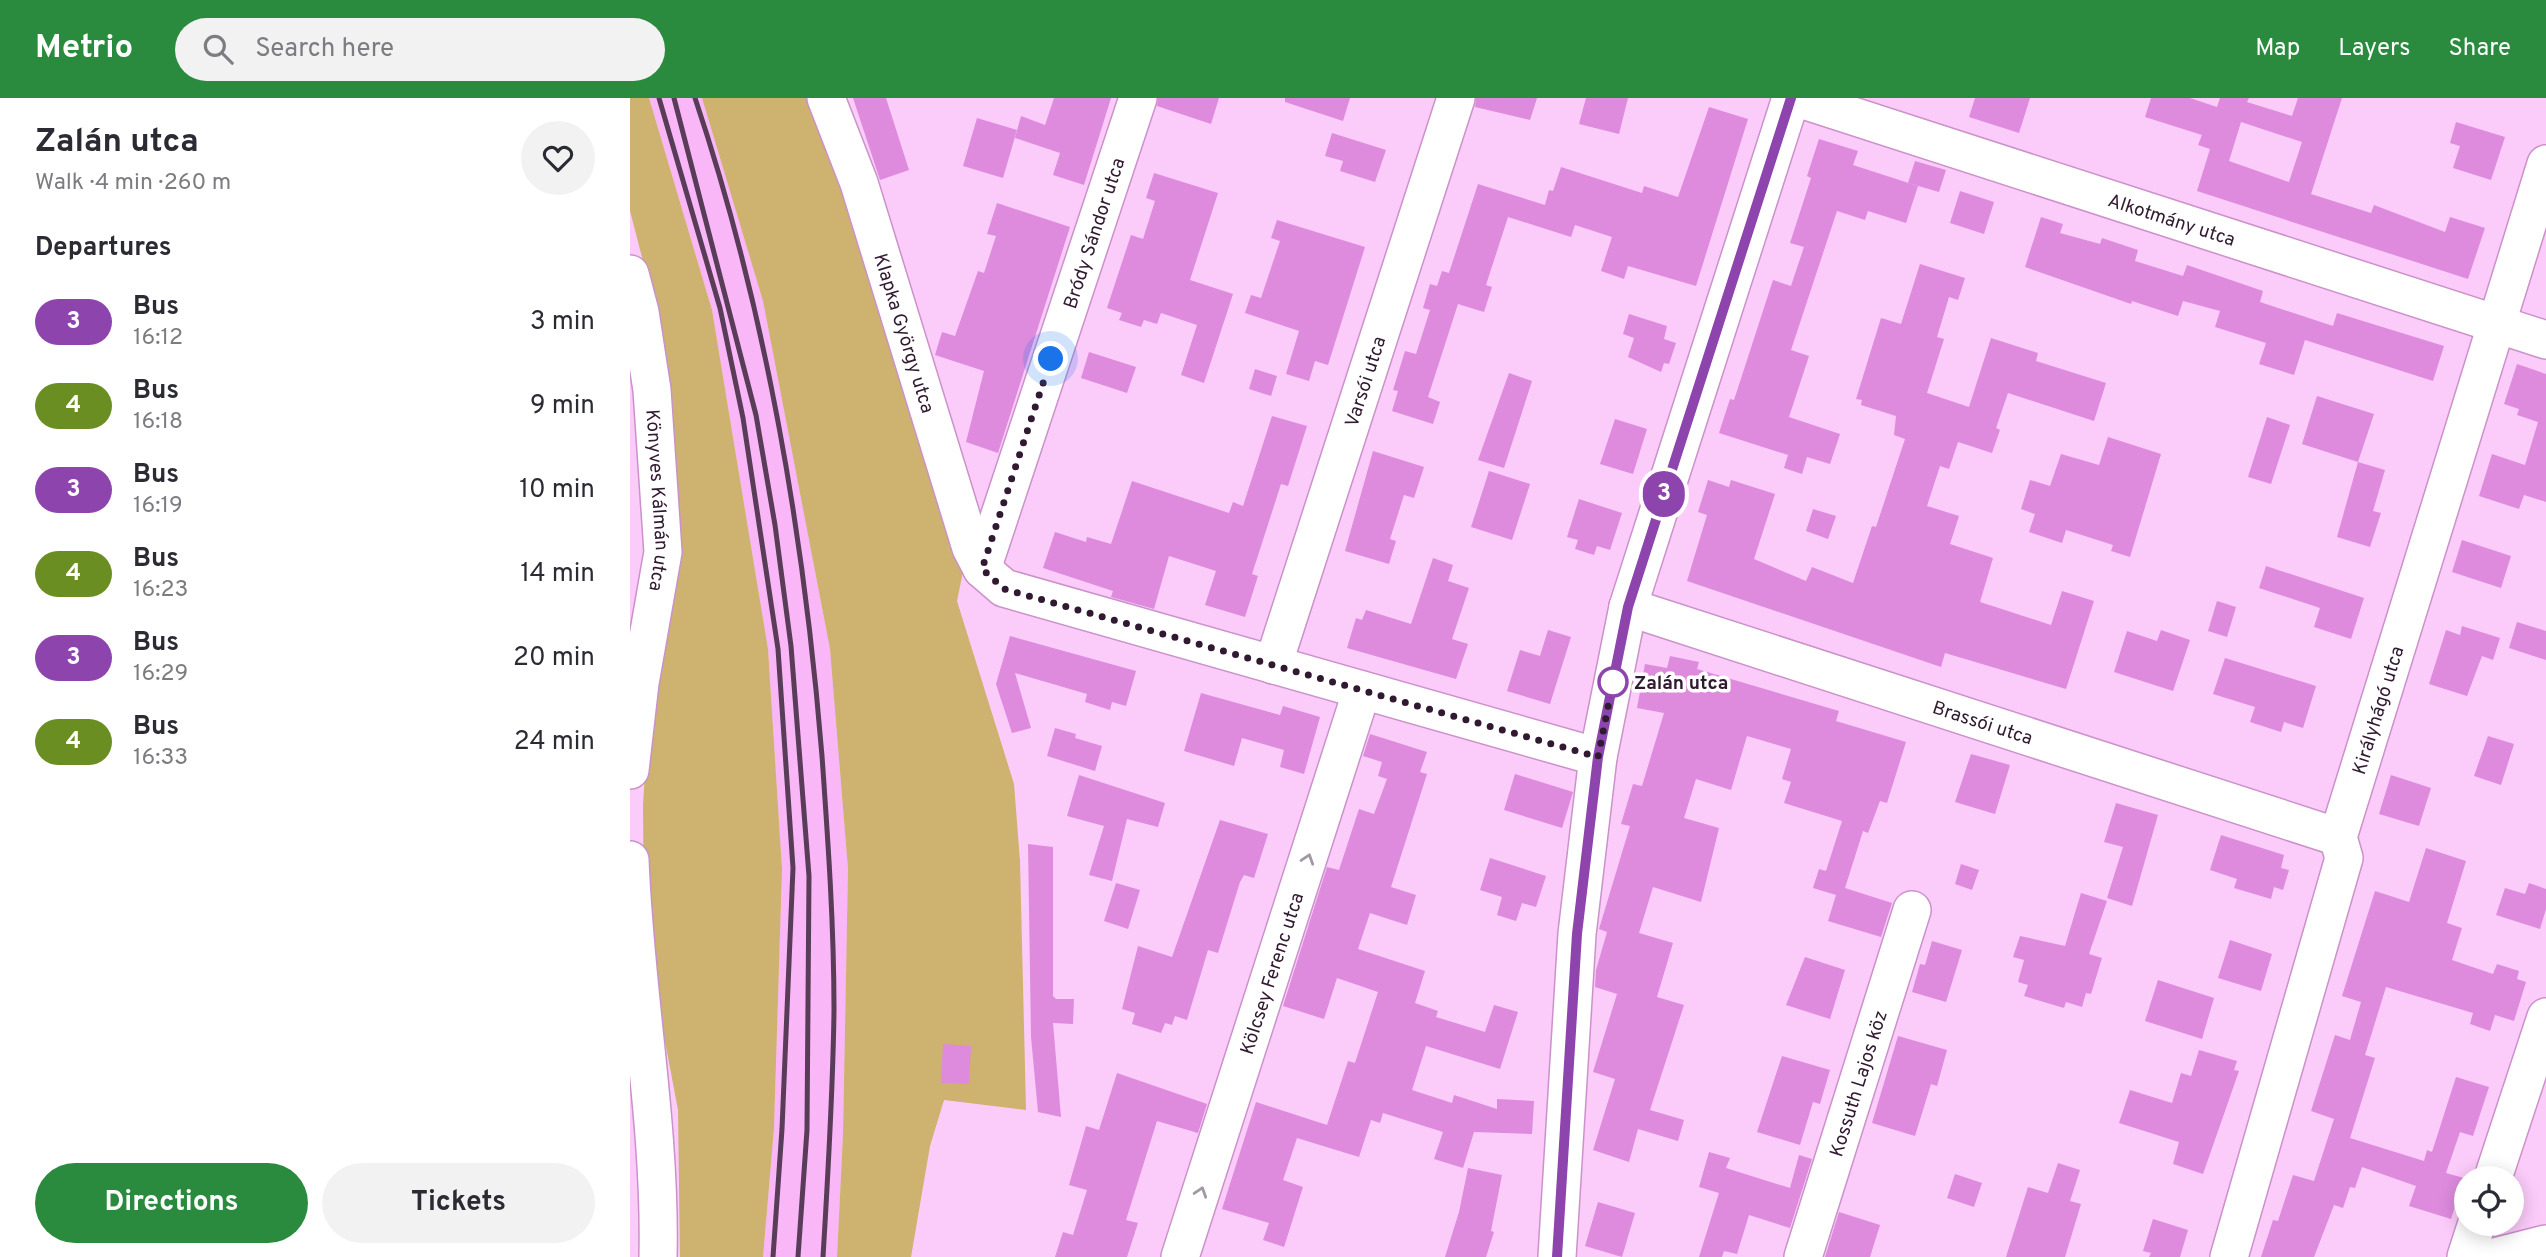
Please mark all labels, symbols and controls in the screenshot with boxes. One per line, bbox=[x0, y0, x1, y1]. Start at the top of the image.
search box bbox=[175, 18, 665, 81]
text: Metrio bbox=[35, 28, 133, 70]
icon: search bbox=[199, 30, 237, 68]
text: Search here bbox=[255, 33, 394, 66]
text: Map bbox=[2255, 34, 2300, 64]
text: Layers bbox=[2338, 34, 2410, 64]
text: Share bbox=[2448, 34, 2511, 64]
button: heart bbox=[521, 121, 595, 195]
text: Zalán utca bbox=[35, 122, 199, 164]
street label: Bródy Sándor utca bbox=[1059, 155, 1131, 312]
text: Walk · 4 min · 260 m bbox=[35, 169, 231, 198]
street label: Alkotmány utca bbox=[2105, 189, 2238, 253]
text: Departures bbox=[35, 232, 172, 265]
street label: Klapka György utca bbox=[867, 251, 939, 416]
text: Bus bbox=[133, 291, 179, 324]
text: 3 min bbox=[530, 306, 595, 339]
text: 3 bbox=[66, 307, 81, 337]
text: 16:12 bbox=[133, 324, 183, 353]
street label: Varsói utca bbox=[1341, 334, 1392, 431]
your location bbox=[1033, 341, 1068, 376]
text: Bus bbox=[133, 375, 179, 408]
text: 9 min bbox=[530, 390, 595, 423]
text: 4 bbox=[66, 391, 81, 421]
text: 16:18 bbox=[133, 408, 183, 437]
street label: Könyves Kálmán utca bbox=[639, 409, 673, 593]
text: Bus bbox=[133, 459, 179, 492]
line badge: 3 bbox=[1641, 471, 1687, 517]
text: 10 min bbox=[519, 474, 595, 507]
text: 3 bbox=[66, 475, 81, 505]
text: 3 bbox=[1657, 479, 1671, 509]
text: 16:19 bbox=[133, 492, 183, 521]
text: Bus bbox=[133, 543, 179, 576]
text: 14 min bbox=[520, 558, 595, 591]
text: 4 bbox=[66, 559, 81, 589]
text: 16:23 bbox=[133, 576, 188, 605]
text: Bus bbox=[133, 627, 179, 660]
text: 20 min bbox=[513, 642, 595, 675]
text: 3 bbox=[66, 643, 81, 673]
street label: Királyhágó utca bbox=[2348, 643, 2410, 778]
text: 16:29 bbox=[133, 660, 188, 689]
marker: Zalán utca bbox=[1598, 667, 1628, 697]
place label: Zalán utca bbox=[1634, 672, 1728, 696]
street label: Brassói utca bbox=[1929, 696, 2035, 751]
text: Bus bbox=[133, 711, 179, 744]
text: 24 min bbox=[514, 726, 595, 759]
text: 4 bbox=[66, 727, 81, 757]
text: 16:33 bbox=[133, 744, 188, 773]
one-way arrow bbox=[1299, 853, 1314, 865]
street label: Kölcsey Ferenc utca bbox=[1236, 890, 1310, 1058]
street label: Kossuth Lajos köz bbox=[1825, 1008, 1894, 1160]
button: Directions bbox=[35, 1163, 308, 1243]
button: Tickets bbox=[322, 1163, 595, 1243]
map controls bbox=[2454, 1166, 2524, 1236]
button: locate bbox=[2454, 1166, 2524, 1236]
one-way arrow bbox=[1193, 1186, 1207, 1199]

